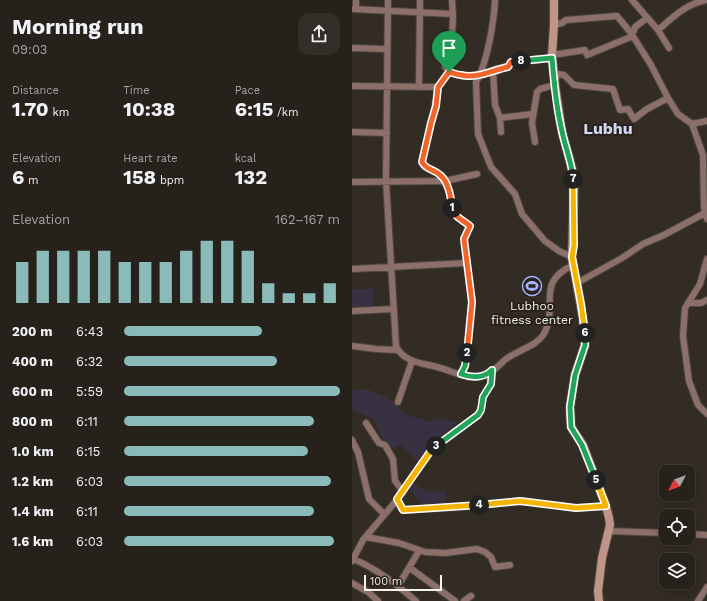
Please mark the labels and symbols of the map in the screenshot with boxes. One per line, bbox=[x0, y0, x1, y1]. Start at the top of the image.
pin bbox=[432, 31, 466, 72]
pin: 8 bbox=[511, 51, 531, 71]
district label: Lubhu bbox=[583, 119, 633, 138]
pin: 7 bbox=[563, 169, 583, 189]
pin: 1 bbox=[442, 198, 462, 218]
sports icon: Lubhoo fitness center bbox=[521, 275, 543, 297]
place label: Lubhoo fitness center bbox=[491, 299, 573, 327]
pin: 6 bbox=[575, 323, 595, 343]
pin: 2 bbox=[457, 343, 477, 363]
pin: 3 bbox=[426, 436, 446, 456]
north arrow bbox=[659, 465, 695, 501]
pin: 5 bbox=[586, 470, 606, 490]
pin: 4 bbox=[469, 495, 489, 515]
scale bar bbox=[364, 573, 442, 592]

